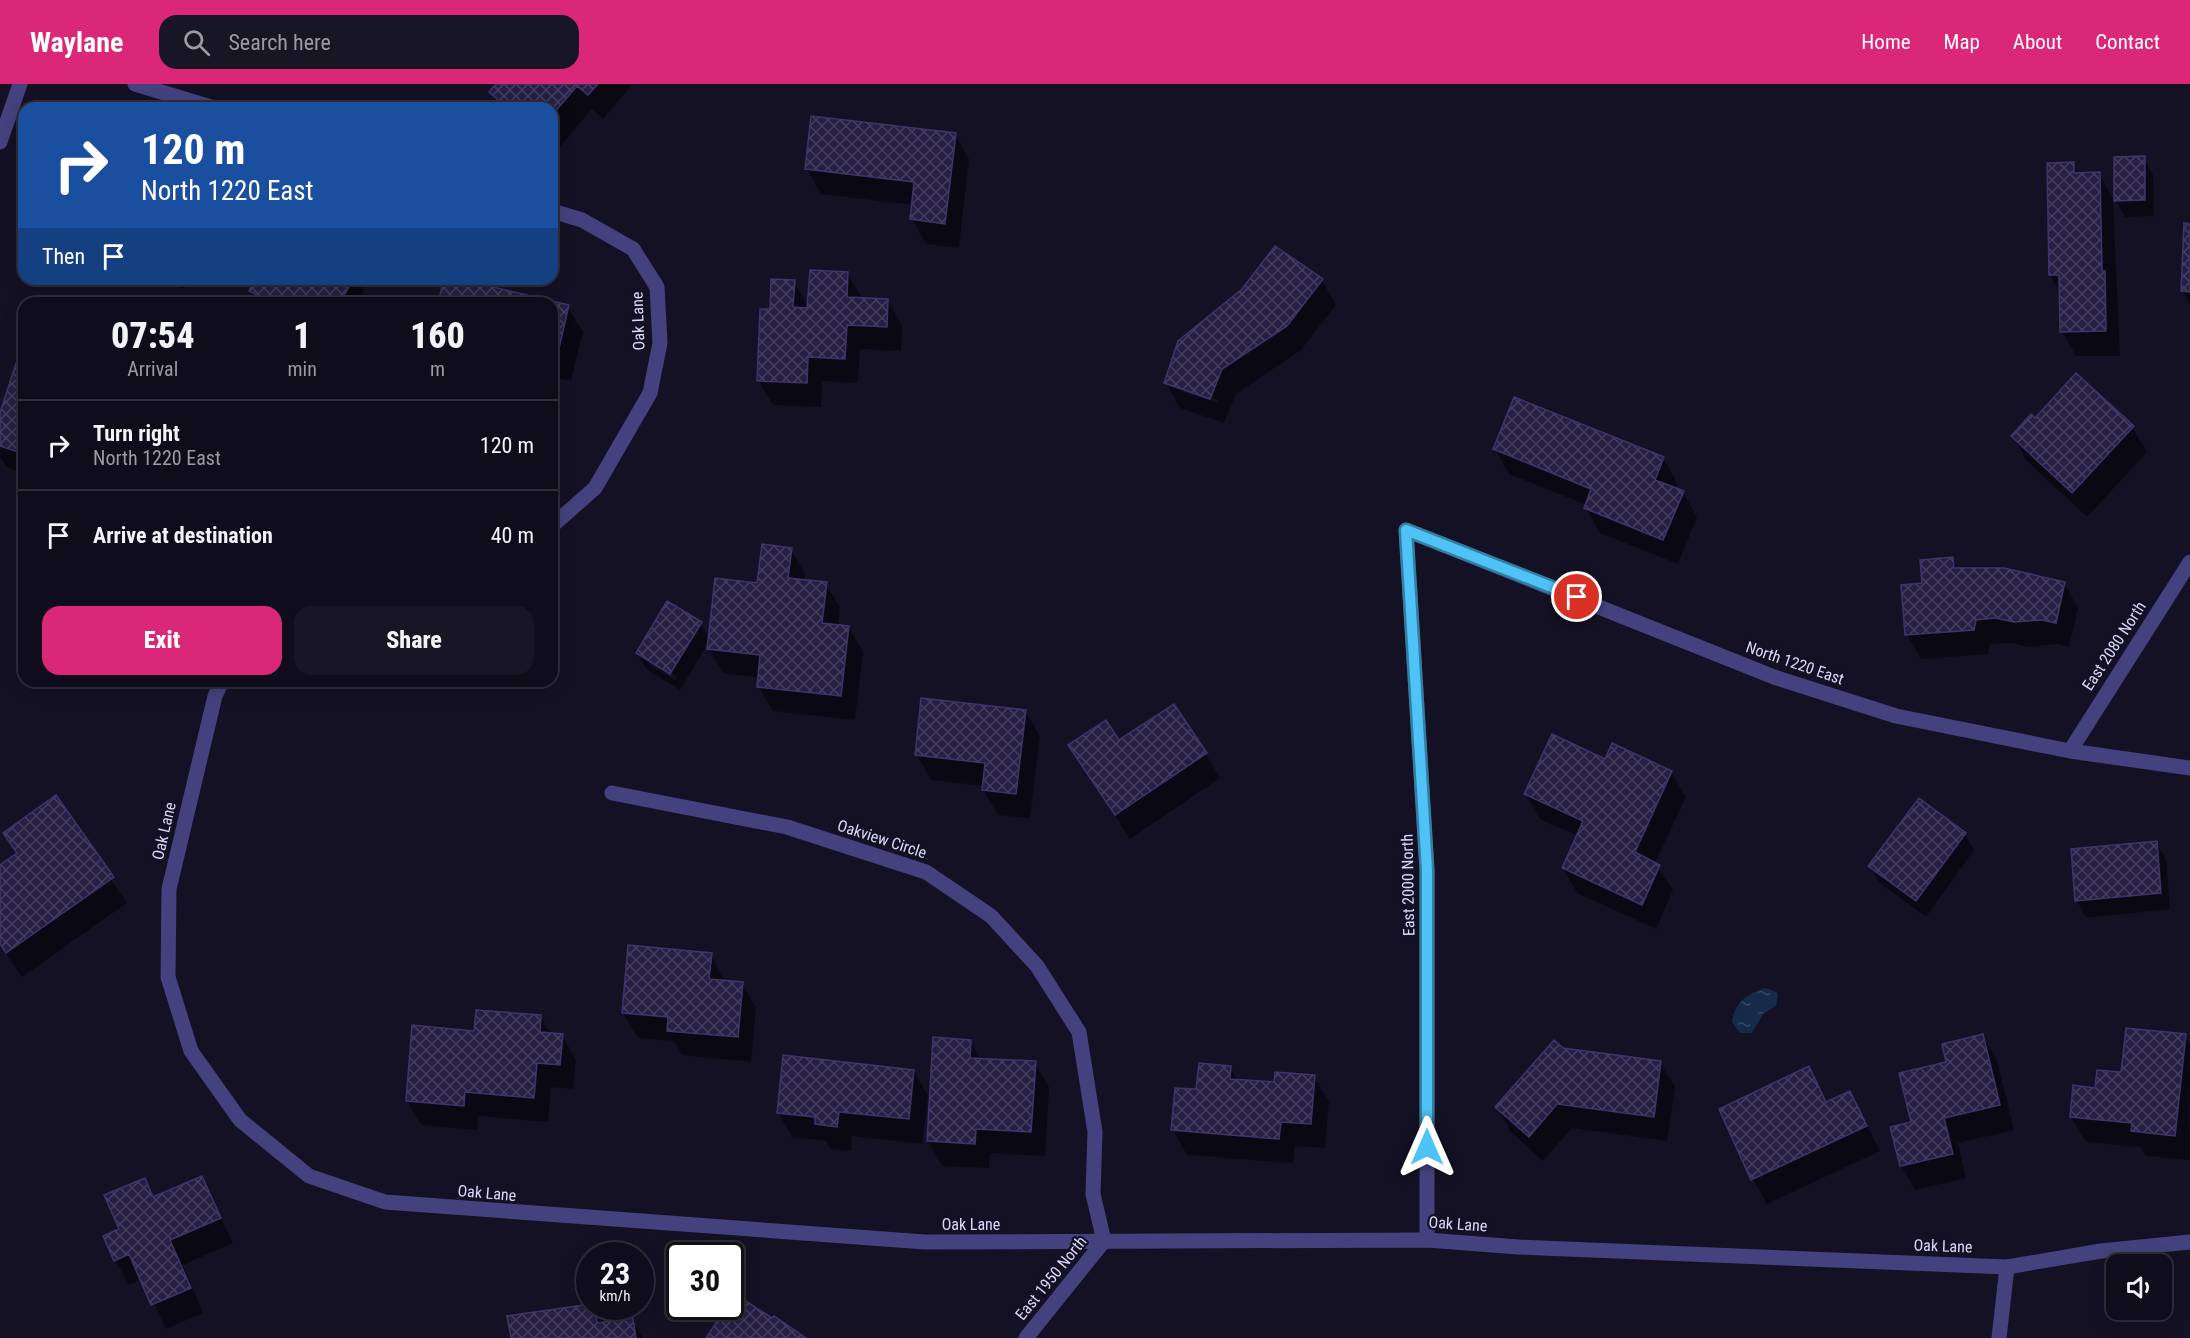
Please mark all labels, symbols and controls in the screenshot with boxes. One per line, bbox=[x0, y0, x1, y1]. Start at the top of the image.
search box bbox=[159, 15, 579, 69]
text: Waylane bbox=[30, 26, 123, 59]
icon: search bbox=[180, 26, 213, 59]
text: Search here bbox=[228, 30, 331, 55]
text: Home bbox=[1861, 30, 1911, 54]
text: Map bbox=[1944, 30, 1980, 54]
text: About bbox=[2013, 30, 2062, 54]
text: Contact bbox=[2095, 30, 2160, 54]
text: 120 m bbox=[141, 125, 246, 174]
icon: right bbox=[42, 126, 120, 204]
text: North 1220 East bbox=[141, 175, 314, 207]
icon: arrive bbox=[97, 240, 130, 273]
text: Then bbox=[42, 244, 85, 269]
street label: Oak Lane bbox=[627, 291, 649, 351]
text: 07:54 bbox=[111, 315, 194, 357]
text: 1 bbox=[293, 315, 311, 357]
text: 160 bbox=[410, 315, 465, 357]
text: Arrival bbox=[127, 357, 178, 381]
text: min bbox=[288, 357, 317, 381]
text: m bbox=[430, 357, 445, 381]
text: Turn right bbox=[93, 421, 180, 446]
icon: right bbox=[42, 429, 75, 462]
text: 120 m bbox=[480, 433, 534, 458]
text: North 1220 East bbox=[93, 446, 221, 470]
icon: arrive bbox=[42, 519, 75, 552]
text: Arrive at destination bbox=[93, 523, 273, 548]
text: 40 m bbox=[491, 523, 534, 548]
pin bbox=[1551, 571, 1602, 622]
icon: arrive bbox=[1560, 580, 1593, 613]
street label: East 2080 North bbox=[2078, 598, 2150, 694]
button: Exit bbox=[42, 606, 282, 675]
button: Share bbox=[294, 606, 534, 675]
street label: North 1220 East bbox=[1744, 637, 1847, 689]
street label: Oak Lane bbox=[148, 800, 180, 862]
street label: Oakview Circle bbox=[835, 816, 929, 862]
street label: East 2000 North bbox=[1398, 834, 1418, 936]
position arrow bbox=[1395, 1115, 1459, 1179]
street label: Oak Lane bbox=[457, 1181, 517, 1205]
street label: Oak Lane bbox=[1428, 1212, 1488, 1236]
street label: Oak Lane bbox=[942, 1215, 1000, 1234]
street label: East 1950 North bbox=[1011, 1232, 1091, 1324]
street label: Oak Lane bbox=[1913, 1235, 1973, 1257]
speed limit sign: 30 bbox=[666, 1242, 744, 1320]
map controls bbox=[2106, 1254, 2172, 1320]
button: sound bbox=[2106, 1254, 2172, 1320]
text: 23 bbox=[600, 1256, 630, 1291]
text: km/h bbox=[600, 1287, 630, 1305]

